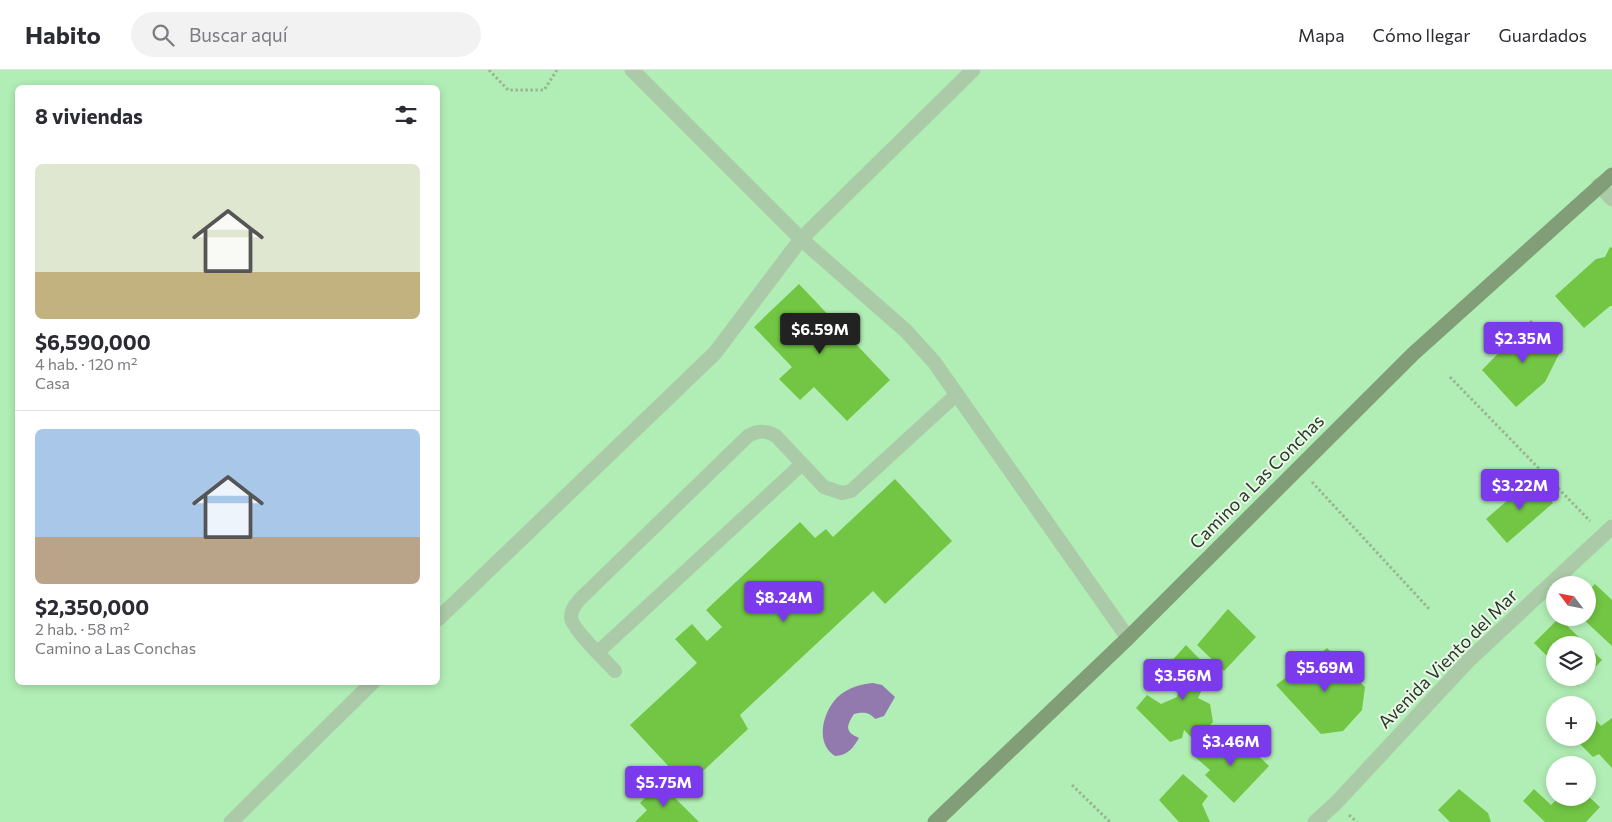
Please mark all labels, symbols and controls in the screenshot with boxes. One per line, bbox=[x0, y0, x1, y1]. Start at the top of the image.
search box bbox=[131, 12, 481, 57]
text: Habito bbox=[25, 20, 101, 49]
icon: search bbox=[149, 21, 177, 49]
text: Buscar aquí bbox=[189, 23, 288, 46]
text: Mapa bbox=[1298, 24, 1345, 46]
text: Cómo llegar bbox=[1373, 24, 1470, 46]
text: Guardados bbox=[1498, 24, 1587, 46]
icon: filters bbox=[392, 101, 420, 129]
text: 8 viviendas bbox=[35, 103, 143, 128]
icon: home bbox=[183, 196, 273, 286]
pin: $6.59M bbox=[779, 312, 861, 355]
text: $6.59M bbox=[791, 319, 849, 338]
pin: $2.35M bbox=[1482, 322, 1564, 364]
text: $2.35M bbox=[1495, 328, 1551, 347]
text: $6,590,000 bbox=[35, 329, 151, 354]
text: 4 hab. · 120 m² bbox=[35, 354, 138, 373]
text: Casa bbox=[35, 373, 70, 392]
street label: Camino a Las Conchas bbox=[1185, 410, 1328, 553]
icon: home bbox=[183, 462, 273, 552]
pin: $3.22M bbox=[1479, 468, 1561, 511]
text: $3.22M bbox=[1492, 475, 1548, 494]
north arrow bbox=[1546, 576, 1596, 626]
map controls bbox=[1546, 576, 1596, 806]
pin: $8.24M bbox=[743, 580, 825, 623]
street label: Avenida Viento del Mar bbox=[1373, 584, 1522, 733]
text: $8.24M bbox=[755, 587, 813, 606]
text: $2,350,000 bbox=[35, 594, 149, 619]
text: 2 hab. · 58 m² bbox=[35, 619, 130, 638]
button: layers bbox=[1546, 636, 1596, 686]
text: Camino a Las Conchas bbox=[35, 638, 196, 657]
pin: $5.69M bbox=[1284, 650, 1366, 693]
text: $5.69M bbox=[1296, 657, 1354, 676]
pin: $3.56M bbox=[1142, 658, 1224, 701]
text: $3.56M bbox=[1154, 665, 1212, 684]
button: + bbox=[1546, 696, 1596, 746]
pin: $3.46M bbox=[1190, 724, 1272, 767]
text: $3.46M bbox=[1202, 731, 1260, 750]
button: − bbox=[1546, 756, 1596, 806]
pin: $5.75M bbox=[623, 766, 705, 808]
text: $5.75M bbox=[636, 772, 692, 791]

